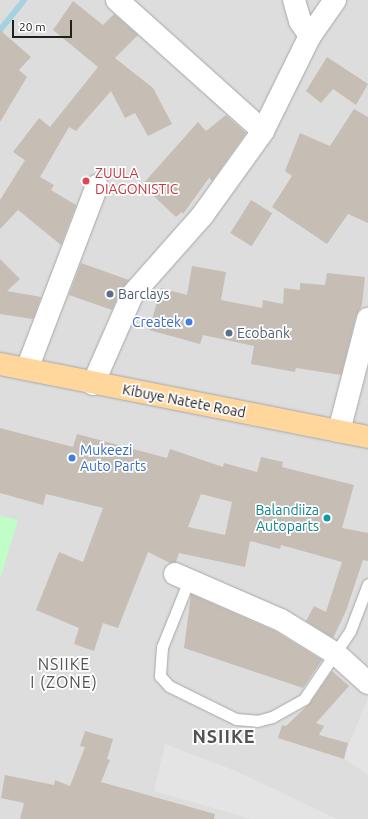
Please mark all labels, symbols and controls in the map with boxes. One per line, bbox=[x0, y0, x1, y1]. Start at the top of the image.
scale bar bbox=[14, 12, 74, 38]
text: 20 m bbox=[19, 20, 46, 33]
place label: ZUULA DIAGONISTIC bbox=[95, 165, 178, 198]
marker: ZUULA DIAGONISTIC bbox=[80, 175, 92, 187]
place label: Barclays bbox=[118, 286, 170, 302]
marker: Barclays bbox=[105, 289, 115, 299]
place label: Createk bbox=[132, 314, 181, 330]
marker: Createk bbox=[184, 317, 194, 327]
place label: Ecobank bbox=[237, 325, 290, 341]
marker: Ecobank bbox=[224, 328, 234, 338]
street label: Kibuye Natete Road bbox=[121, 381, 247, 421]
place label: Mukeezi Auto Parts bbox=[80, 442, 146, 474]
marker: Mukeezi Auto Parts bbox=[67, 453, 77, 463]
place label: Balandiiza Autoparts bbox=[255, 502, 319, 534]
marker: Balandiiza Autoparts bbox=[322, 513, 332, 523]
district label: NSIIKE I (ZONE) bbox=[30, 654, 98, 692]
district label: NSIIKE bbox=[192, 725, 256, 747]

